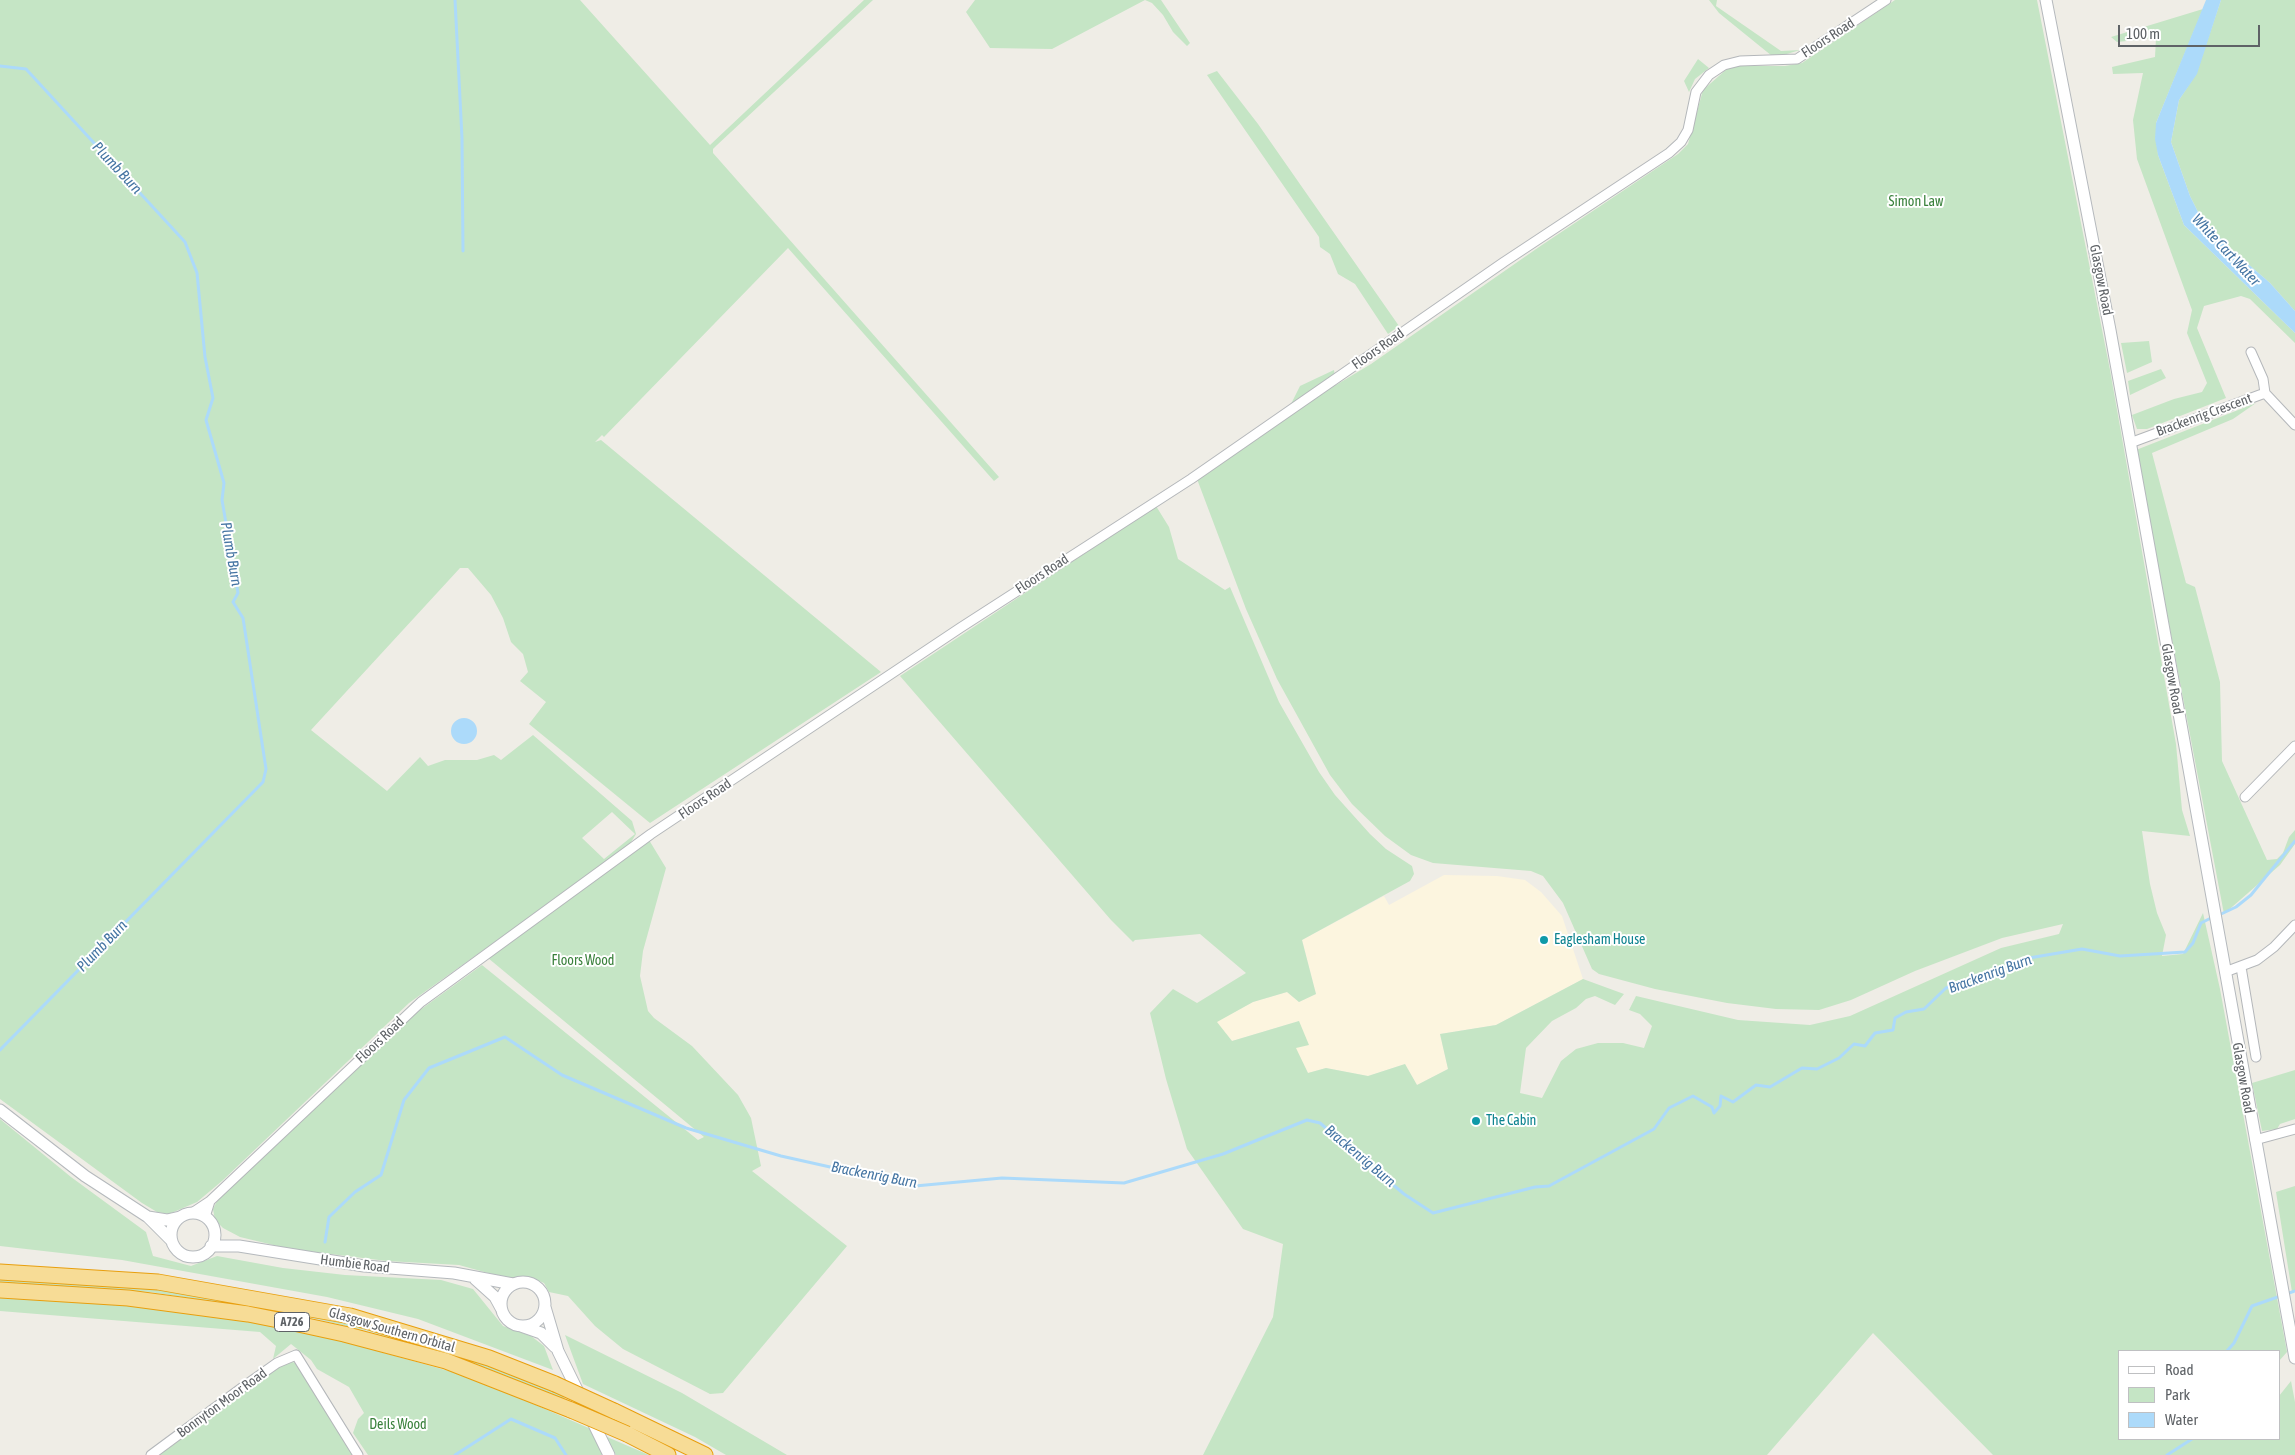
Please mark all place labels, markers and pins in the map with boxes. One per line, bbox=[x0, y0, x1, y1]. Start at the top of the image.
place label: Eaglesham House bbox=[1554, 932, 1645, 948]
marker: Eaglesham House bbox=[1538, 934, 1550, 946]
place label: The Cabin bbox=[1486, 1113, 1536, 1129]
marker: The Cabin bbox=[1470, 1115, 1482, 1127]

